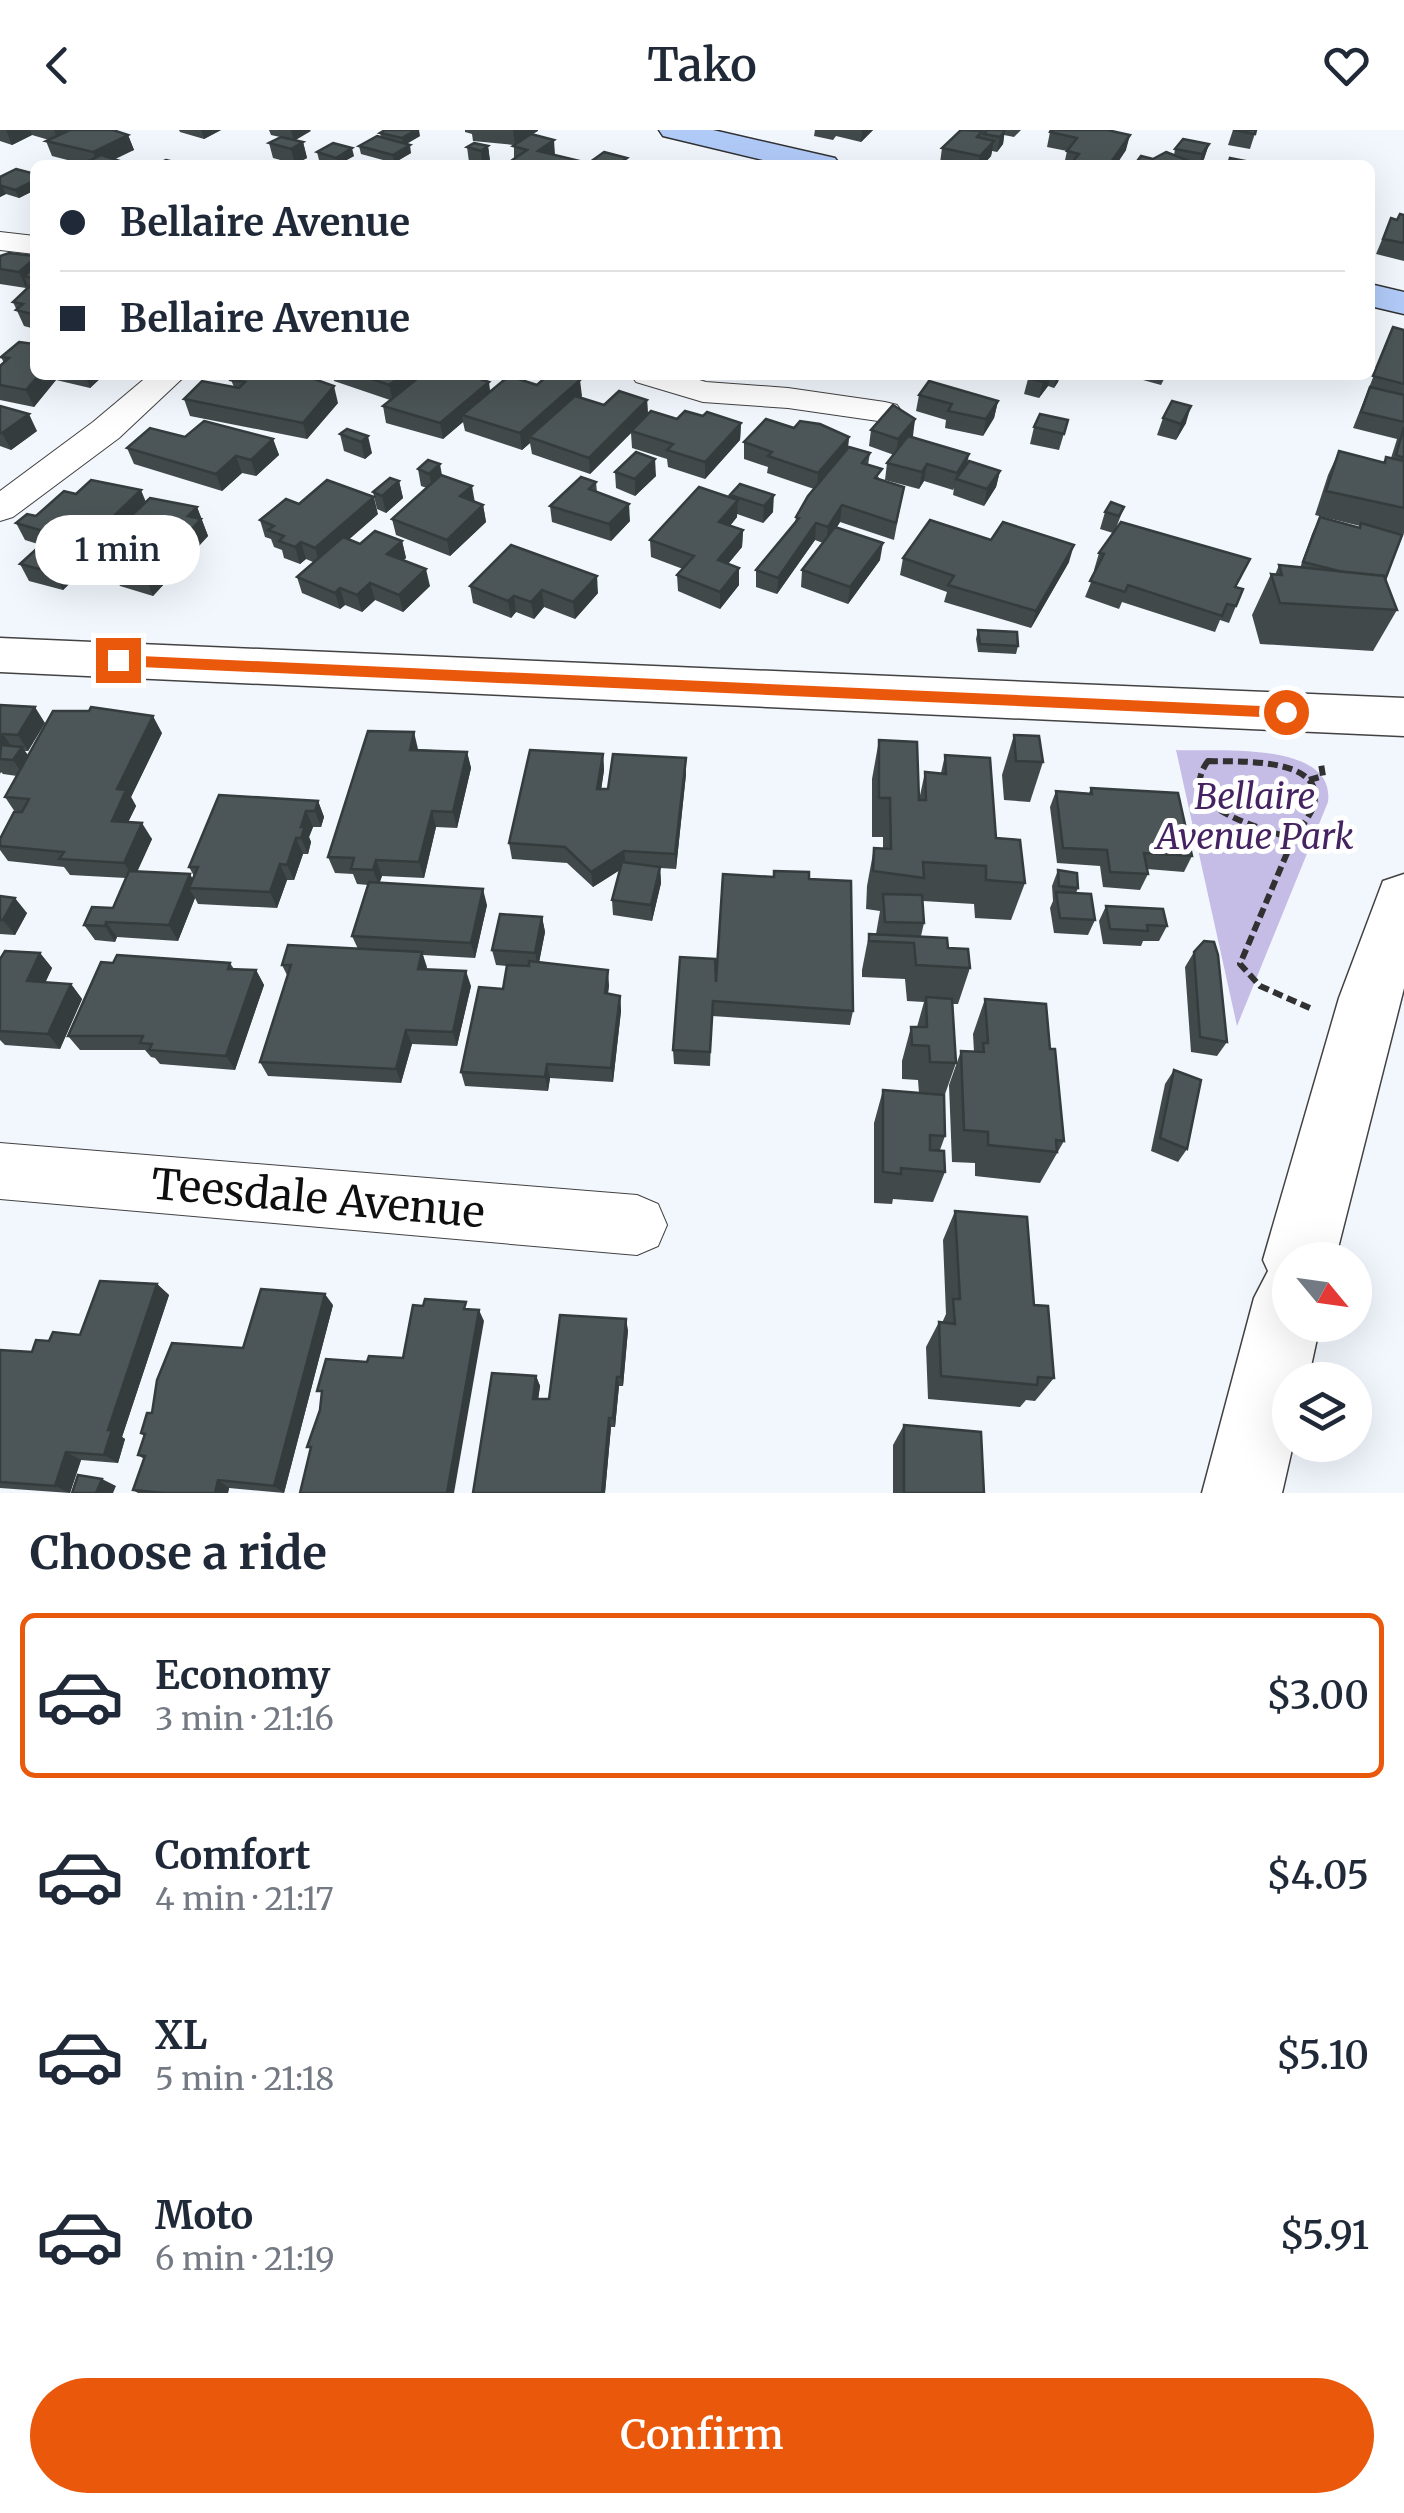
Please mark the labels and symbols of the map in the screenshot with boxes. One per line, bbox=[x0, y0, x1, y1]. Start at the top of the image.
callout: 1 min bbox=[36, 515, 200, 585]
route end bbox=[96, 638, 141, 683]
route start bbox=[1264, 690, 1309, 735]
park label: Bellaire Avenue Park bbox=[1153, 775, 1354, 859]
street label: Teesdale Avenue bbox=[149, 1158, 487, 1238]
north arrow bbox=[1272, 1242, 1372, 1342]

